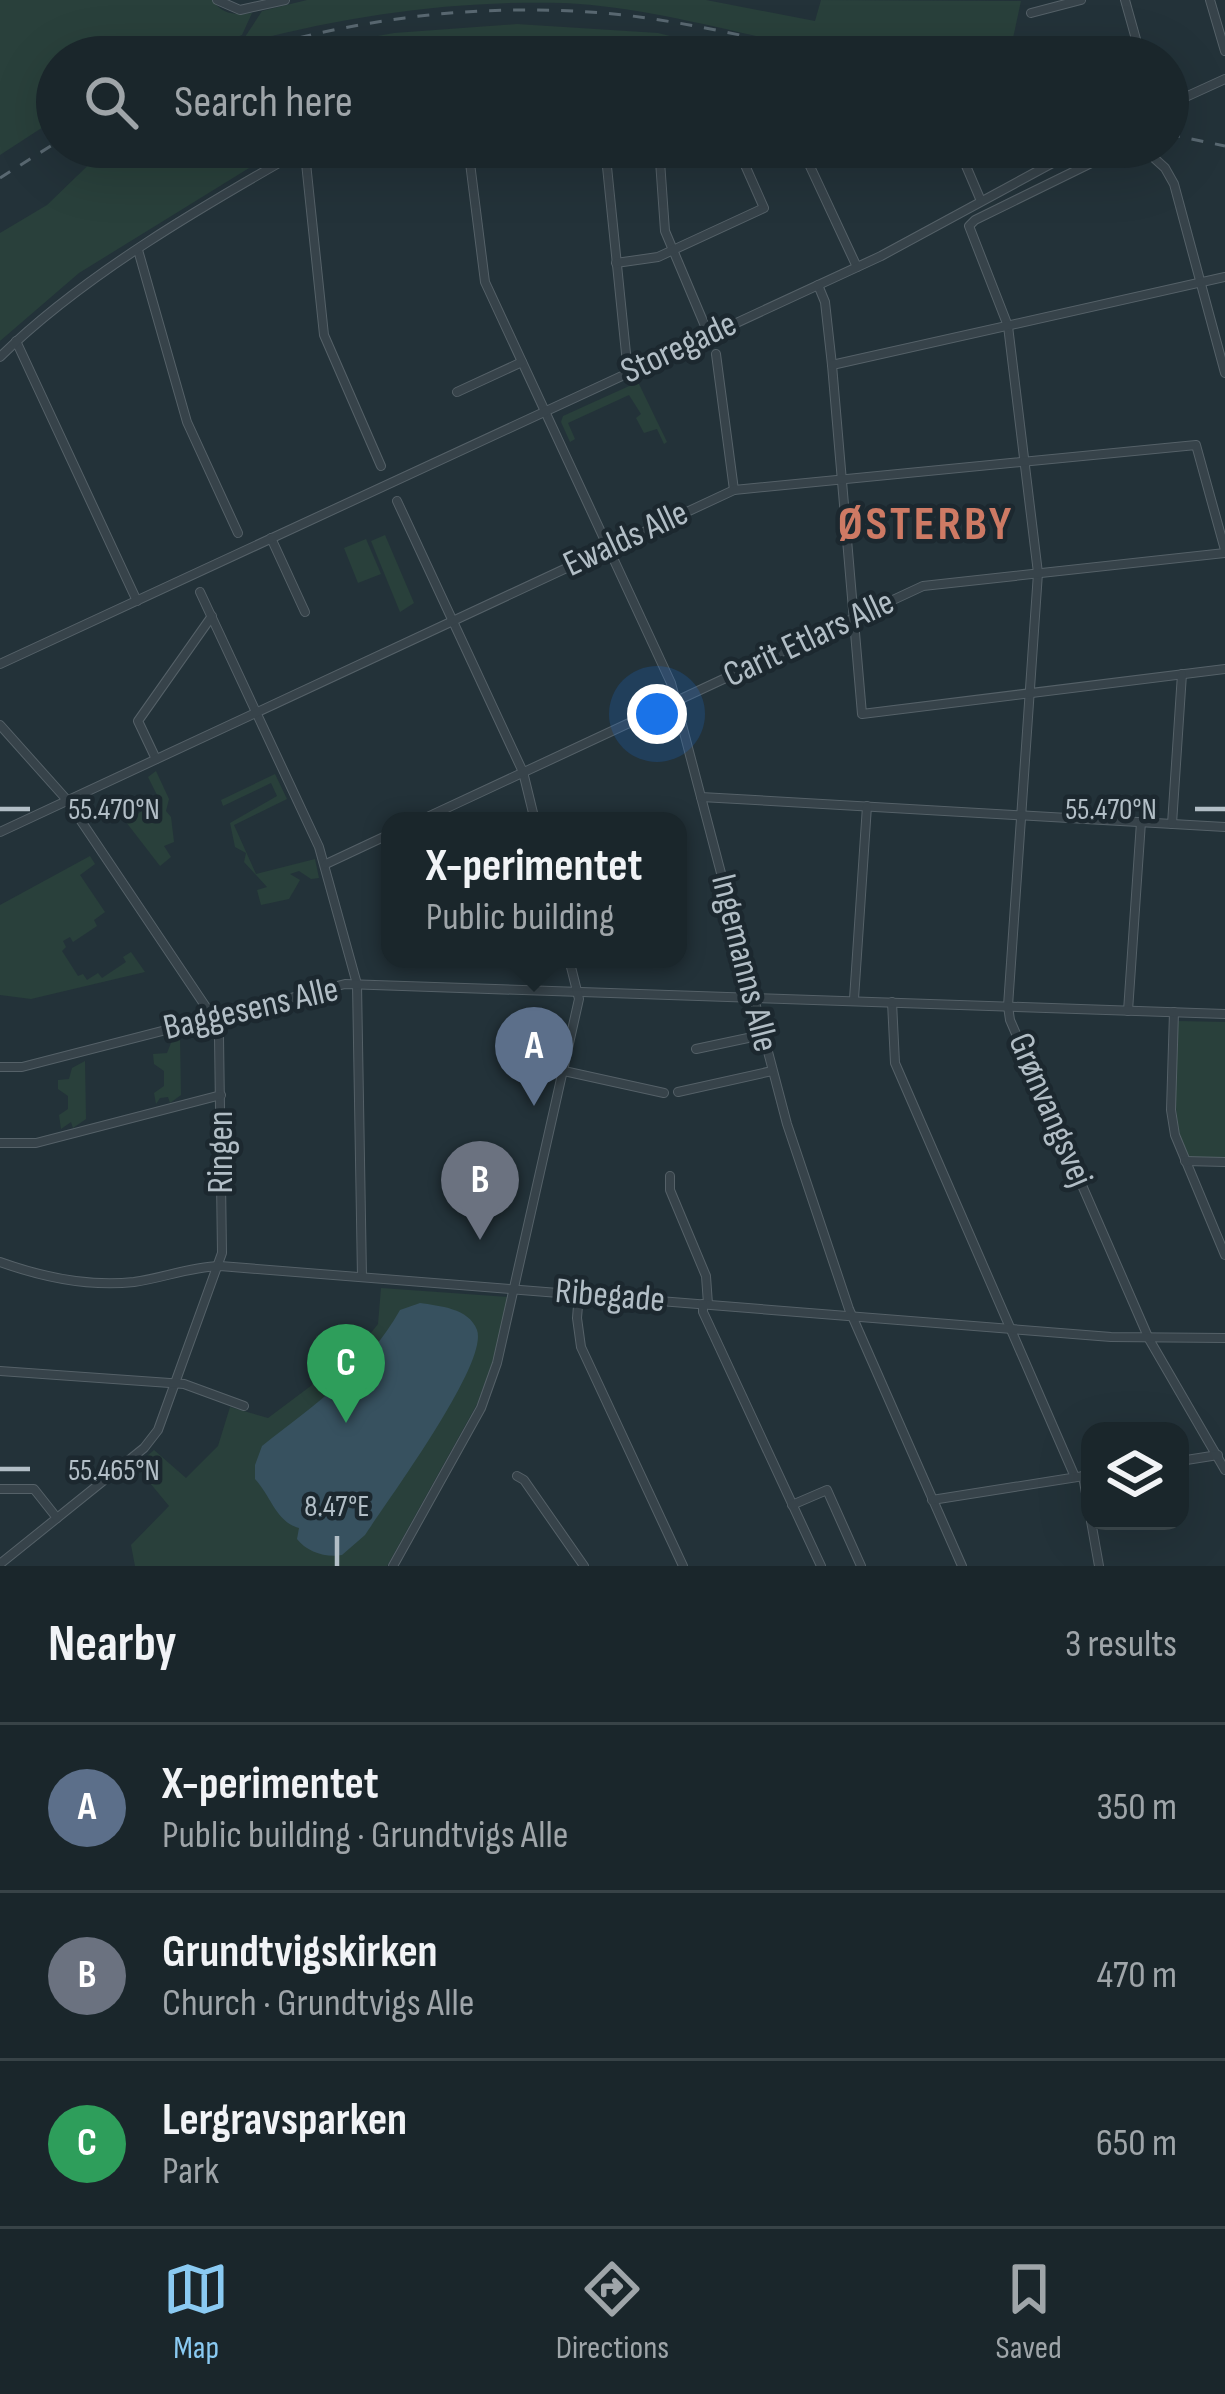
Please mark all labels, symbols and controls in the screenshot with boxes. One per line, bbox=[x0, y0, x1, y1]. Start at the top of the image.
search box bbox=[36, 36, 1189, 168]
icon: search bbox=[78, 69, 144, 135]
text: Search here bbox=[174, 75, 353, 130]
street label: Storegade bbox=[614, 303, 744, 393]
street label: Ewalds Alle bbox=[557, 492, 695, 586]
district label: ØSTERBY bbox=[838, 496, 1014, 553]
street label: Carit Etlars Alle bbox=[717, 581, 901, 697]
your location bbox=[627, 684, 687, 744]
text: 55.470°N bbox=[68, 792, 160, 828]
text: 55.470°N bbox=[1065, 792, 1157, 828]
popup bbox=[381, 812, 687, 968]
text: X-perimentet bbox=[426, 839, 642, 894]
street label: Ingemanns Alle bbox=[701, 870, 787, 1056]
text: Public building bbox=[426, 894, 615, 941]
street label: Baggesens Alle bbox=[159, 968, 343, 1050]
pin: A bbox=[495, 1007, 573, 1106]
street label: Grønvangsvej bbox=[998, 1027, 1102, 1193]
street label: Ringen bbox=[200, 1111, 243, 1193]
pin: B bbox=[441, 1141, 519, 1240]
street label: Ribegade bbox=[553, 1270, 667, 1322]
pin: C bbox=[307, 1324, 385, 1423]
map controls bbox=[1081, 1422, 1189, 1530]
button: layers bbox=[1081, 1422, 1189, 1530]
text: 55.465°N bbox=[68, 1453, 160, 1489]
text: 8.47°E bbox=[304, 1489, 370, 1525]
text: Nearby bbox=[48, 1614, 177, 1675]
text: 3 results bbox=[1065, 1621, 1177, 1668]
text: X-perimentet bbox=[162, 1757, 379, 1812]
text: A bbox=[78, 1784, 96, 1831]
text: 350 m bbox=[1096, 1784, 1177, 1831]
text: Public building · Grundtvigs Alle bbox=[162, 1812, 568, 1859]
text: Grundtvigskirken bbox=[162, 1925, 438, 1980]
text: B bbox=[78, 1952, 96, 1999]
text: 470 m bbox=[1097, 1952, 1177, 1999]
text: Church · Grundtvigs Alle bbox=[162, 1980, 474, 2027]
text: Lergravsparken bbox=[162, 2093, 407, 2148]
text: C bbox=[77, 2120, 97, 2167]
text: 650 m bbox=[1096, 2120, 1177, 2167]
text: Park bbox=[162, 2148, 219, 2195]
tab: Map bbox=[163, 2256, 229, 2368]
tab: Directions bbox=[556, 2256, 669, 2368]
tab: Saved bbox=[996, 2256, 1062, 2368]

